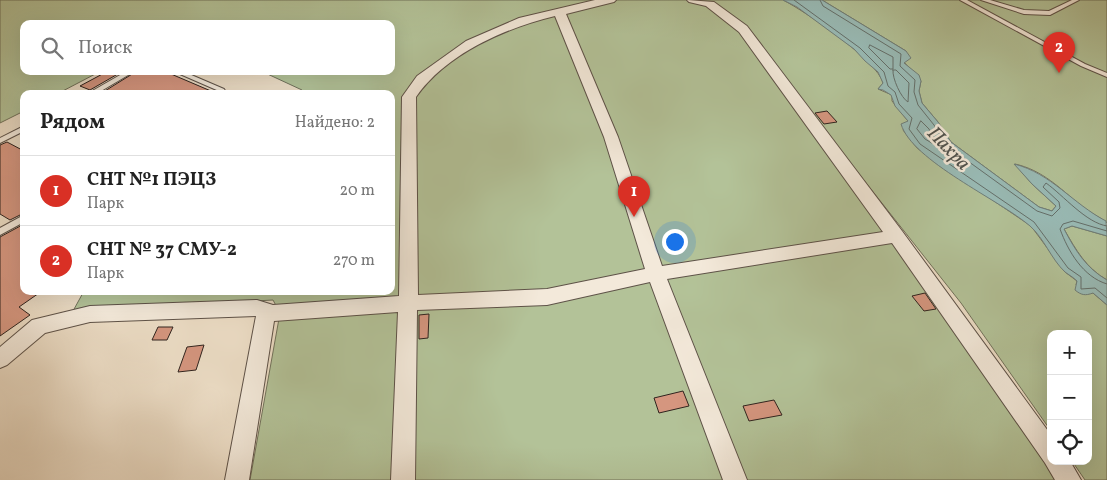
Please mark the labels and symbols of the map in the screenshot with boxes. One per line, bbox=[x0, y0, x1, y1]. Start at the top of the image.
pin: 2 bbox=[1043, 32, 1075, 73]
water label: Пахра bbox=[920, 121, 976, 177]
pin: 1 bbox=[618, 176, 650, 217]
your location bbox=[662, 229, 688, 255]

